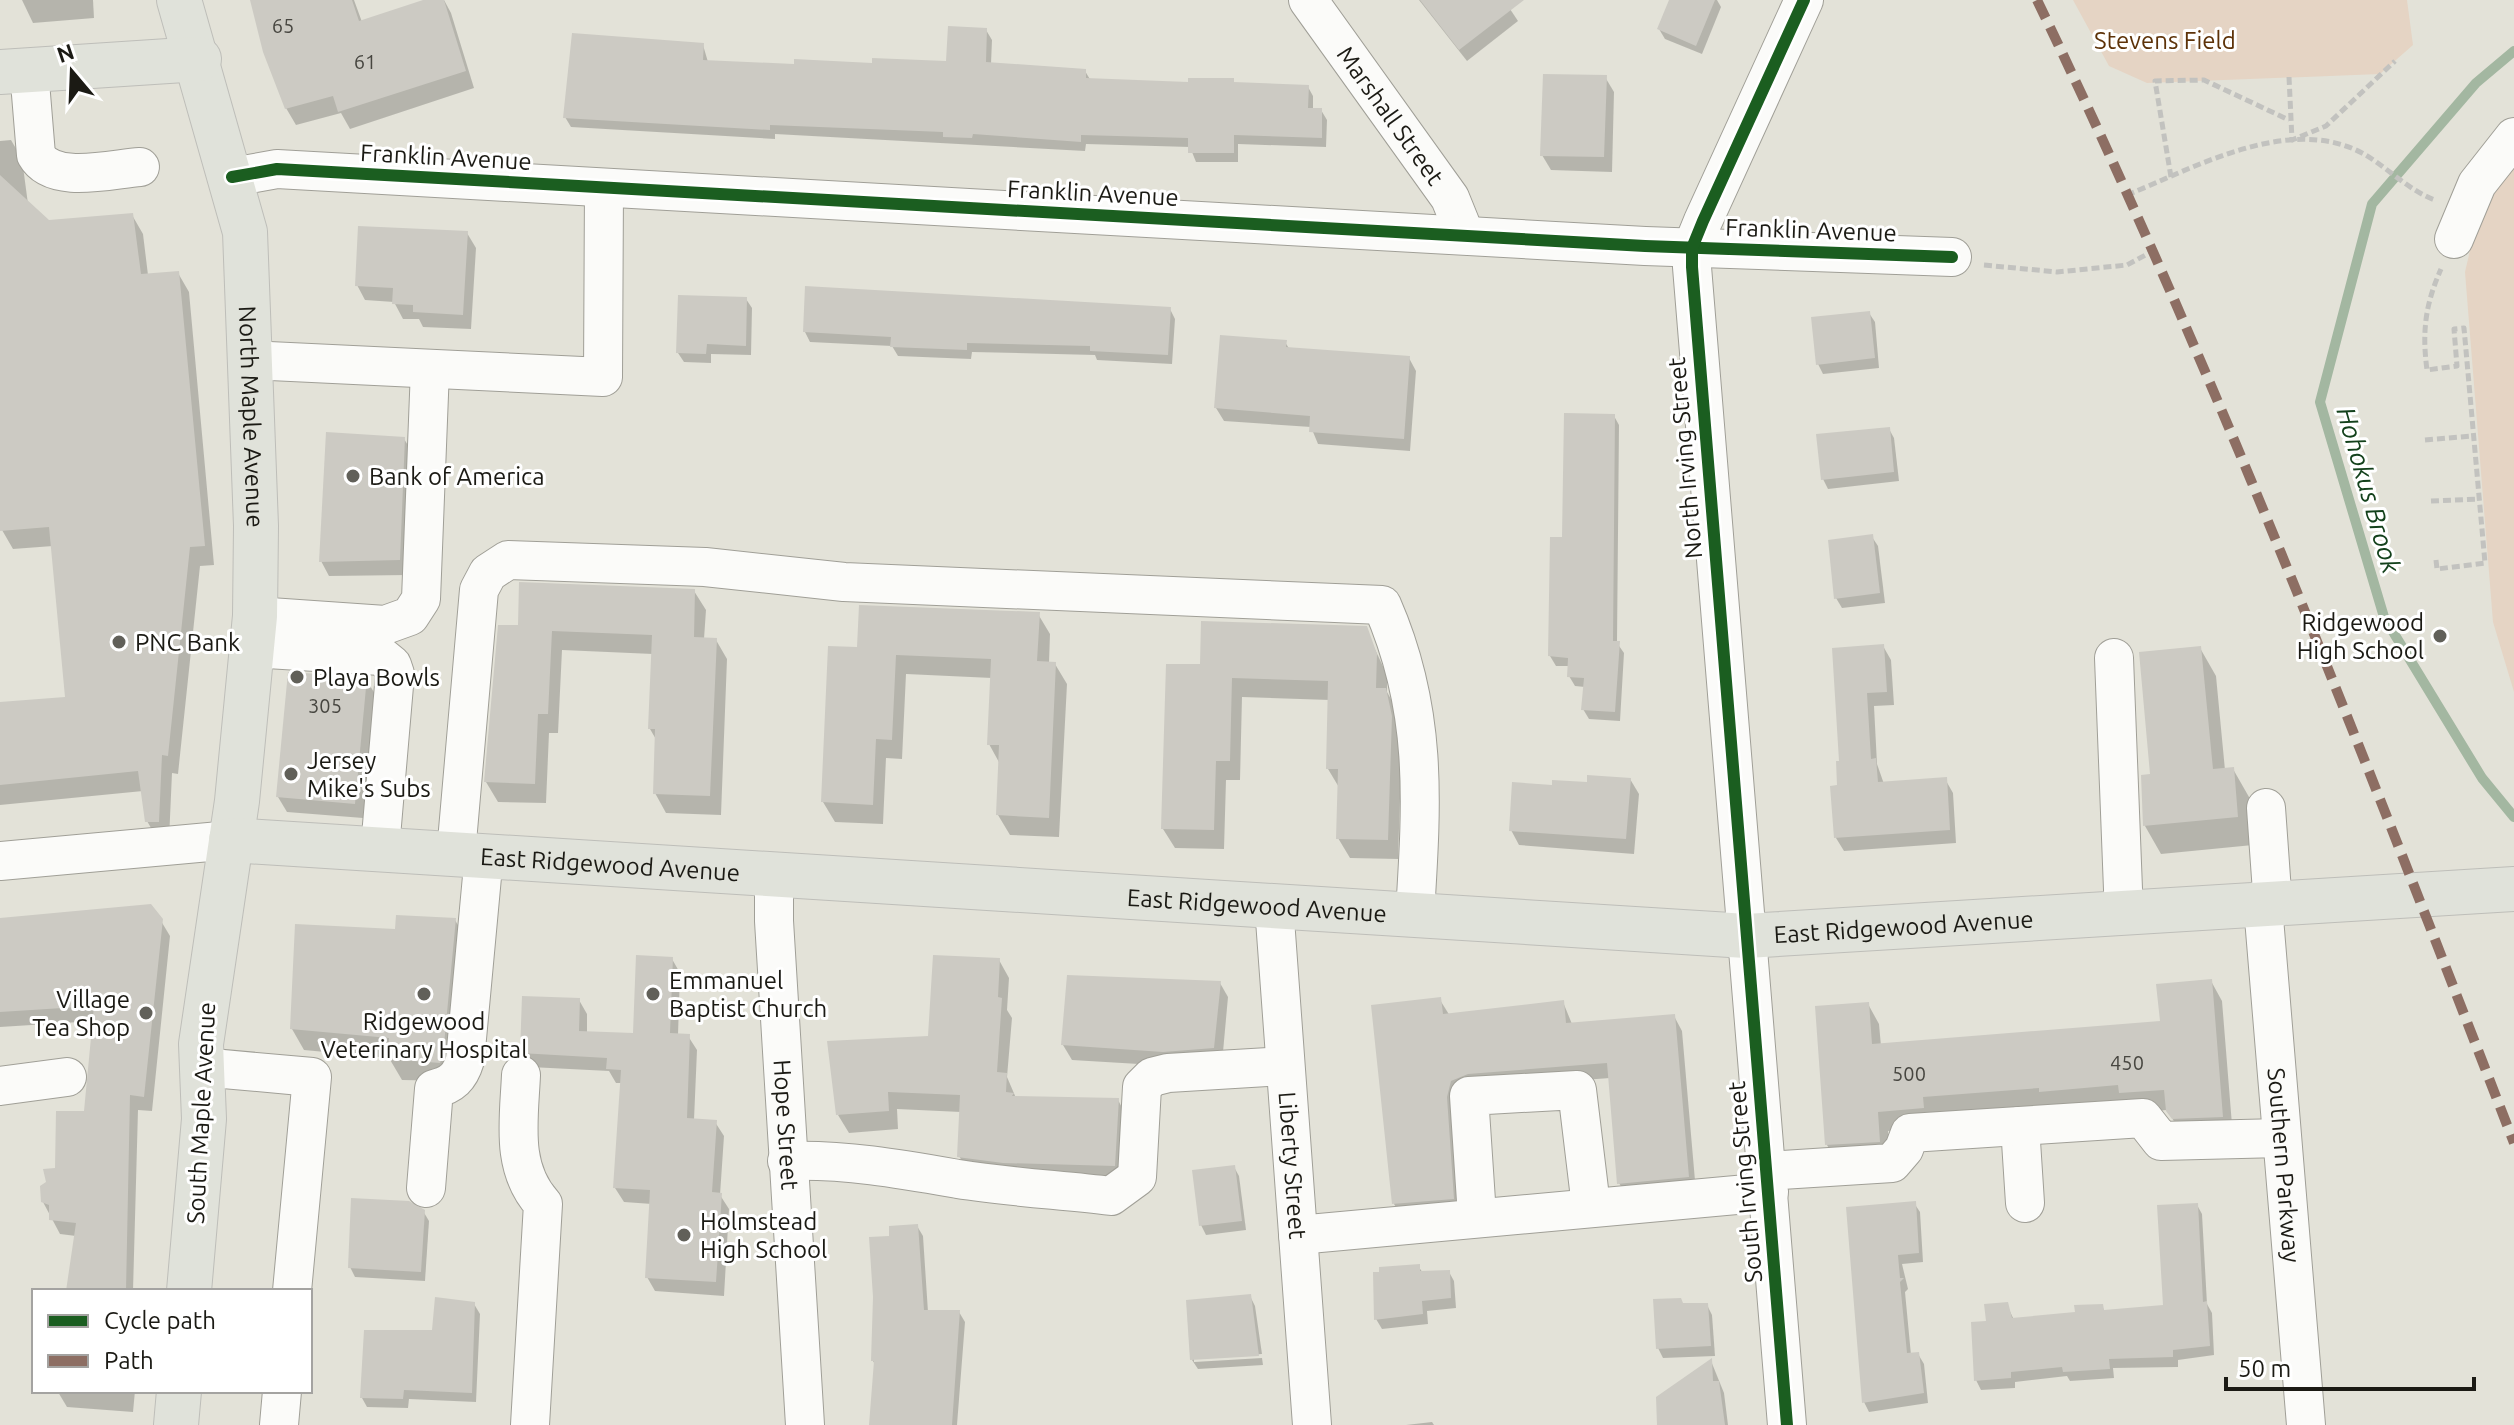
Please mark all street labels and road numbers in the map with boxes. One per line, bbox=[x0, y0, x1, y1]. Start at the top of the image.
street label: Marshall Street bbox=[1332, 41, 1450, 190]
street label: Franklin Avenue bbox=[360, 139, 532, 175]
street label: Franklin Avenue bbox=[1007, 175, 1179, 211]
street label: Franklin Avenue bbox=[1725, 214, 1897, 246]
street label: North Maple Avenue bbox=[234, 305, 270, 528]
street label: North Irving Street bbox=[1663, 356, 1707, 560]
street label: East Ridgewood Avenue bbox=[480, 842, 741, 886]
street label: East Ridgewood Avenue bbox=[1126, 883, 1388, 927]
street label: East Ridgewood Avenue bbox=[1773, 905, 2034, 948]
street label: South Maple Avenue bbox=[182, 1001, 220, 1225]
street label: Hope Street bbox=[769, 1059, 804, 1191]
street label: Southern Parkway bbox=[2263, 1067, 2306, 1264]
street label: South Irving Street bbox=[1723, 1080, 1767, 1284]
street label: Liberty Street bbox=[1274, 1090, 1312, 1241]

